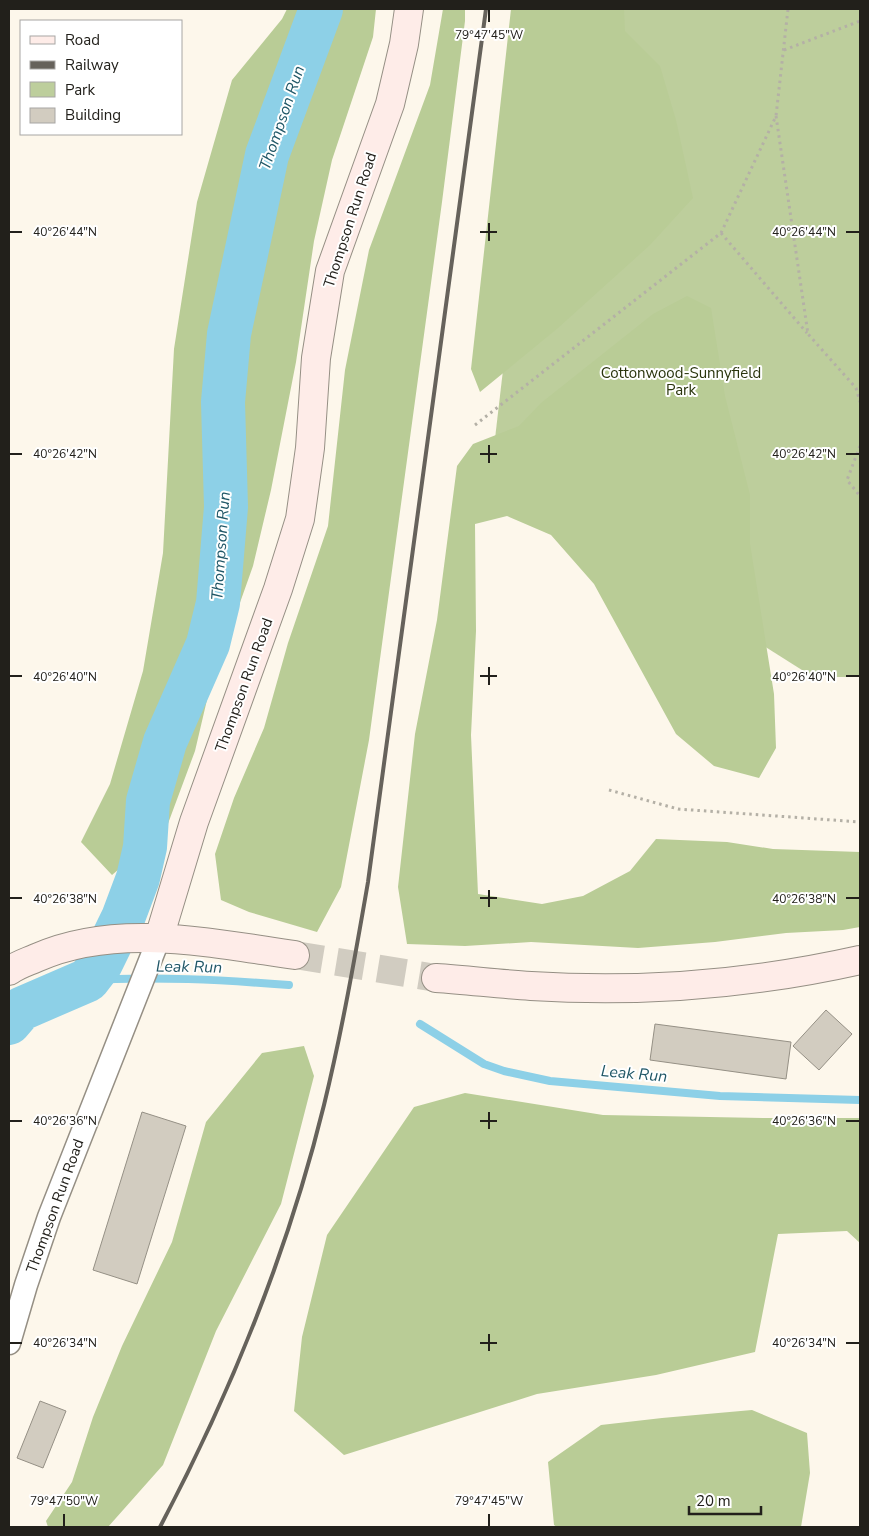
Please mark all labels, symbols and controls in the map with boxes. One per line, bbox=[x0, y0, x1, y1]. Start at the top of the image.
legend bbox=[20, 20, 182, 135]
text: 79°47'45"W bbox=[455, 27, 523, 43]
text: Road bbox=[65, 30, 100, 50]
text: Railway bbox=[65, 55, 119, 75]
water label: Thompson Run bbox=[254, 63, 310, 173]
text: Park bbox=[65, 80, 95, 100]
text: Building bbox=[65, 105, 121, 125]
street label: Thompson Run Road bbox=[319, 150, 381, 290]
text: 40°26'44"N bbox=[33, 224, 97, 240]
text: 40°26'44"N bbox=[772, 224, 836, 240]
park label: Cottonwood-Sunnyfield Park bbox=[601, 363, 761, 400]
text: 40°26'42"N bbox=[33, 446, 97, 462]
text: 40°26'42"N bbox=[772, 446, 836, 462]
water label: Thompson Run bbox=[206, 491, 236, 601]
street label: Thompson Run Road bbox=[210, 615, 278, 755]
text: 40°26'40"N bbox=[33, 669, 97, 685]
text: 40°26'40"N bbox=[772, 669, 836, 685]
text: 40°26'38"N bbox=[33, 891, 97, 907]
text: 40°26'38"N bbox=[772, 891, 836, 907]
water label: Leak Run bbox=[156, 955, 222, 979]
water label: Leak Run bbox=[600, 1060, 668, 1088]
text: 40°26'36"N bbox=[33, 1113, 97, 1129]
text: 40°26'36"N bbox=[772, 1113, 836, 1129]
street label: Thompson Run Road bbox=[21, 1136, 89, 1276]
text: 40°26'34"N bbox=[33, 1335, 97, 1351]
text: 40°26'34"N bbox=[772, 1335, 836, 1351]
scale bar bbox=[689, 1484, 762, 1516]
text: 20 m bbox=[696, 1491, 731, 1511]
text: 79°47'50"W bbox=[30, 1493, 98, 1509]
text: 79°47'45"W bbox=[455, 1493, 523, 1509]

